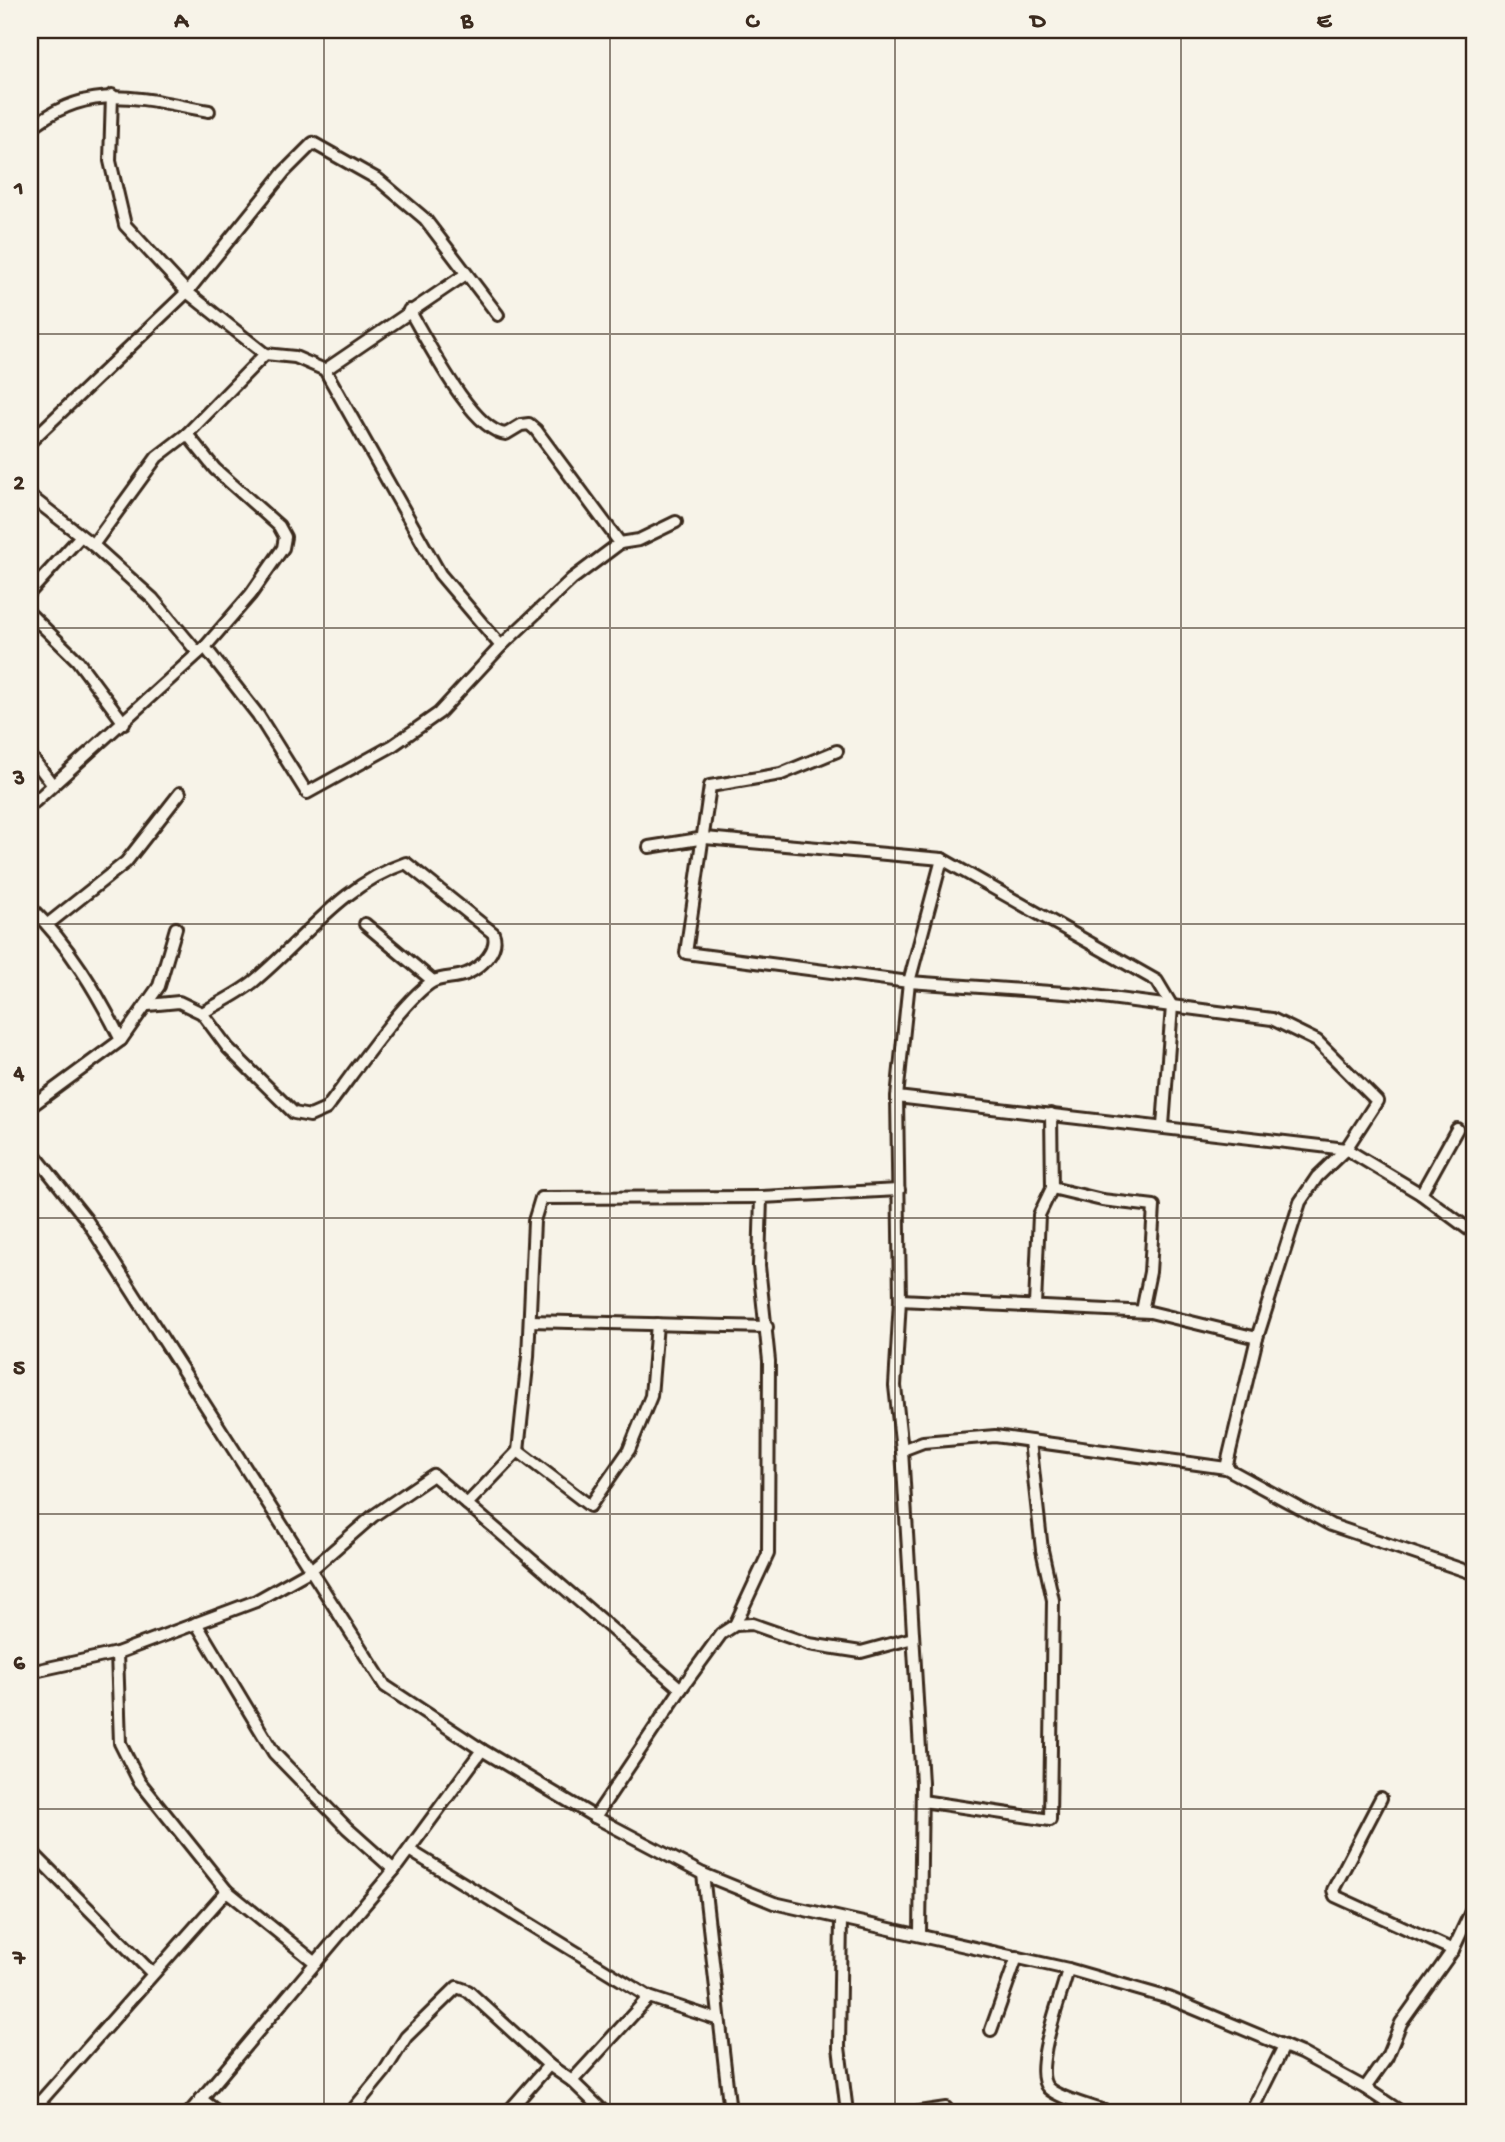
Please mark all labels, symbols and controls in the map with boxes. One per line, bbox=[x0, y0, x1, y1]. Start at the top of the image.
text: A bbox=[173, 9, 189, 36]
text: B bbox=[460, 9, 474, 36]
text: C bbox=[746, 9, 761, 36]
text: D bbox=[1029, 9, 1047, 36]
text: E bbox=[1317, 9, 1333, 36]
text: 1 bbox=[13, 176, 24, 203]
text: 2 bbox=[13, 471, 25, 498]
text: 3 bbox=[12, 766, 25, 793]
text: 4 bbox=[13, 1061, 25, 1088]
text: 5 bbox=[13, 1356, 25, 1383]
text: 6 bbox=[13, 1651, 26, 1678]
text: 7 bbox=[12, 1946, 26, 1973]

